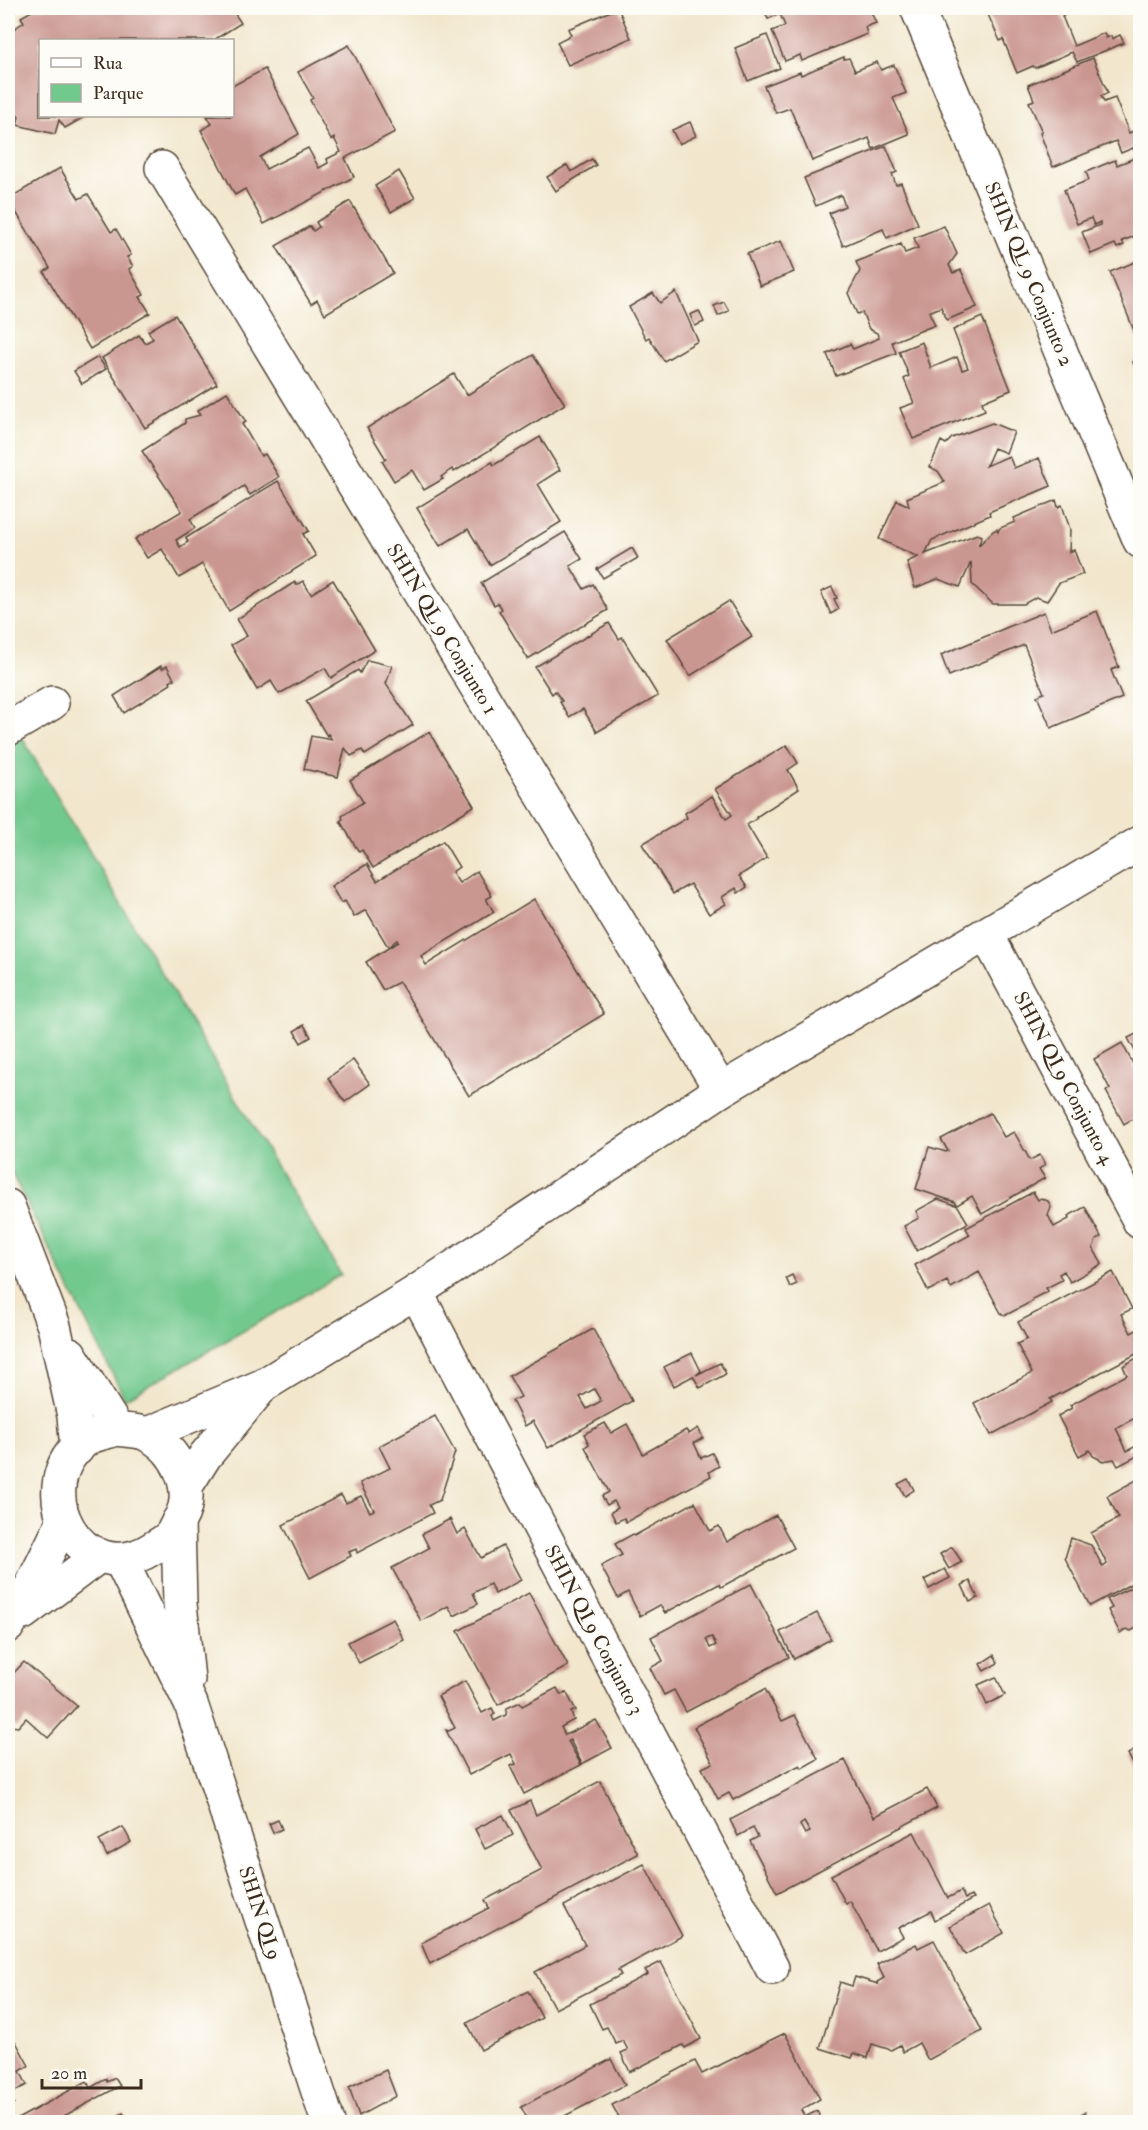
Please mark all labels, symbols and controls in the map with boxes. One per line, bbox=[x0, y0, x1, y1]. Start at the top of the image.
legend bbox=[39, 39, 234, 117]
text: Rua bbox=[93, 52, 123, 75]
text: Parque bbox=[93, 82, 144, 105]
street label: SHIN QL 9 Conjunto 2 bbox=[979, 178, 1079, 370]
street label: SHIN QL 9 Conjunto 1 bbox=[381, 539, 503, 719]
street label: SHIN QI 9 Conjunto 4 bbox=[1008, 987, 1121, 1170]
street label: SHIN QI 9 Conjunto 3 bbox=[539, 1541, 649, 1719]
street label: SHIN QI 9 bbox=[233, 1863, 287, 1963]
scale bar bbox=[42, 2052, 141, 2090]
text: 20 m bbox=[51, 2062, 87, 2085]

